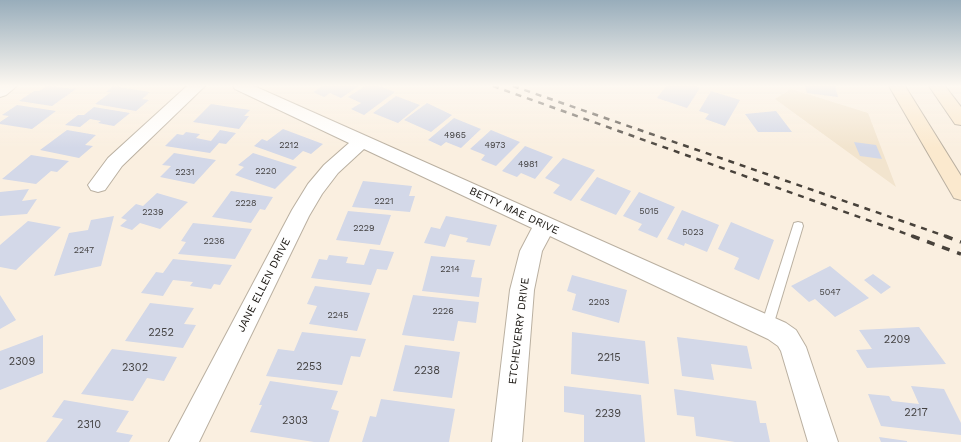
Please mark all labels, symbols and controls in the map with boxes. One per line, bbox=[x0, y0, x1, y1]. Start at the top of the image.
house number: 4965 bbox=[444, 130, 466, 140]
house number: 2212 bbox=[279, 140, 299, 150]
house number: 4973 bbox=[484, 140, 506, 150]
house number: 4981 bbox=[518, 159, 538, 169]
house number: 2220 bbox=[255, 166, 277, 176]
house number: 2231 bbox=[175, 167, 195, 177]
street label: BETTY MAE DRIVE bbox=[467, 184, 561, 238]
house number: 2221 bbox=[374, 196, 394, 206]
house number: 2228 bbox=[235, 198, 257, 208]
house number: 5015 bbox=[639, 206, 659, 216]
house number: 2239 bbox=[142, 207, 164, 217]
house number: 2229 bbox=[353, 223, 375, 233]
house number: 5023 bbox=[682, 227, 704, 237]
house number: 2236 bbox=[203, 236, 225, 246]
street label: JANE ELLEN DRIVE bbox=[235, 236, 293, 334]
house number: 2247 bbox=[74, 245, 94, 255]
house number: 2214 bbox=[440, 264, 460, 274]
street label: ETCHEVERRY DRIVE bbox=[506, 277, 532, 385]
house number: 5047 bbox=[820, 287, 840, 297]
house number: 2203 bbox=[588, 297, 610, 307]
house number: 2226 bbox=[432, 306, 454, 316]
house number: 2245 bbox=[328, 310, 348, 320]
house number: 2252 bbox=[148, 326, 174, 340]
house number: 2209 bbox=[884, 333, 910, 347]
house number: 2215 bbox=[597, 351, 621, 365]
house number: 2309 bbox=[9, 355, 35, 369]
house number: 2253 bbox=[296, 360, 322, 374]
house number: 2302 bbox=[122, 361, 148, 375]
house number: 2238 bbox=[414, 364, 440, 378]
house number: 2217 bbox=[904, 406, 928, 420]
house number: 2239 bbox=[595, 407, 621, 421]
house number: 2303 bbox=[282, 414, 308, 428]
house number: 2310 bbox=[77, 418, 101, 432]

